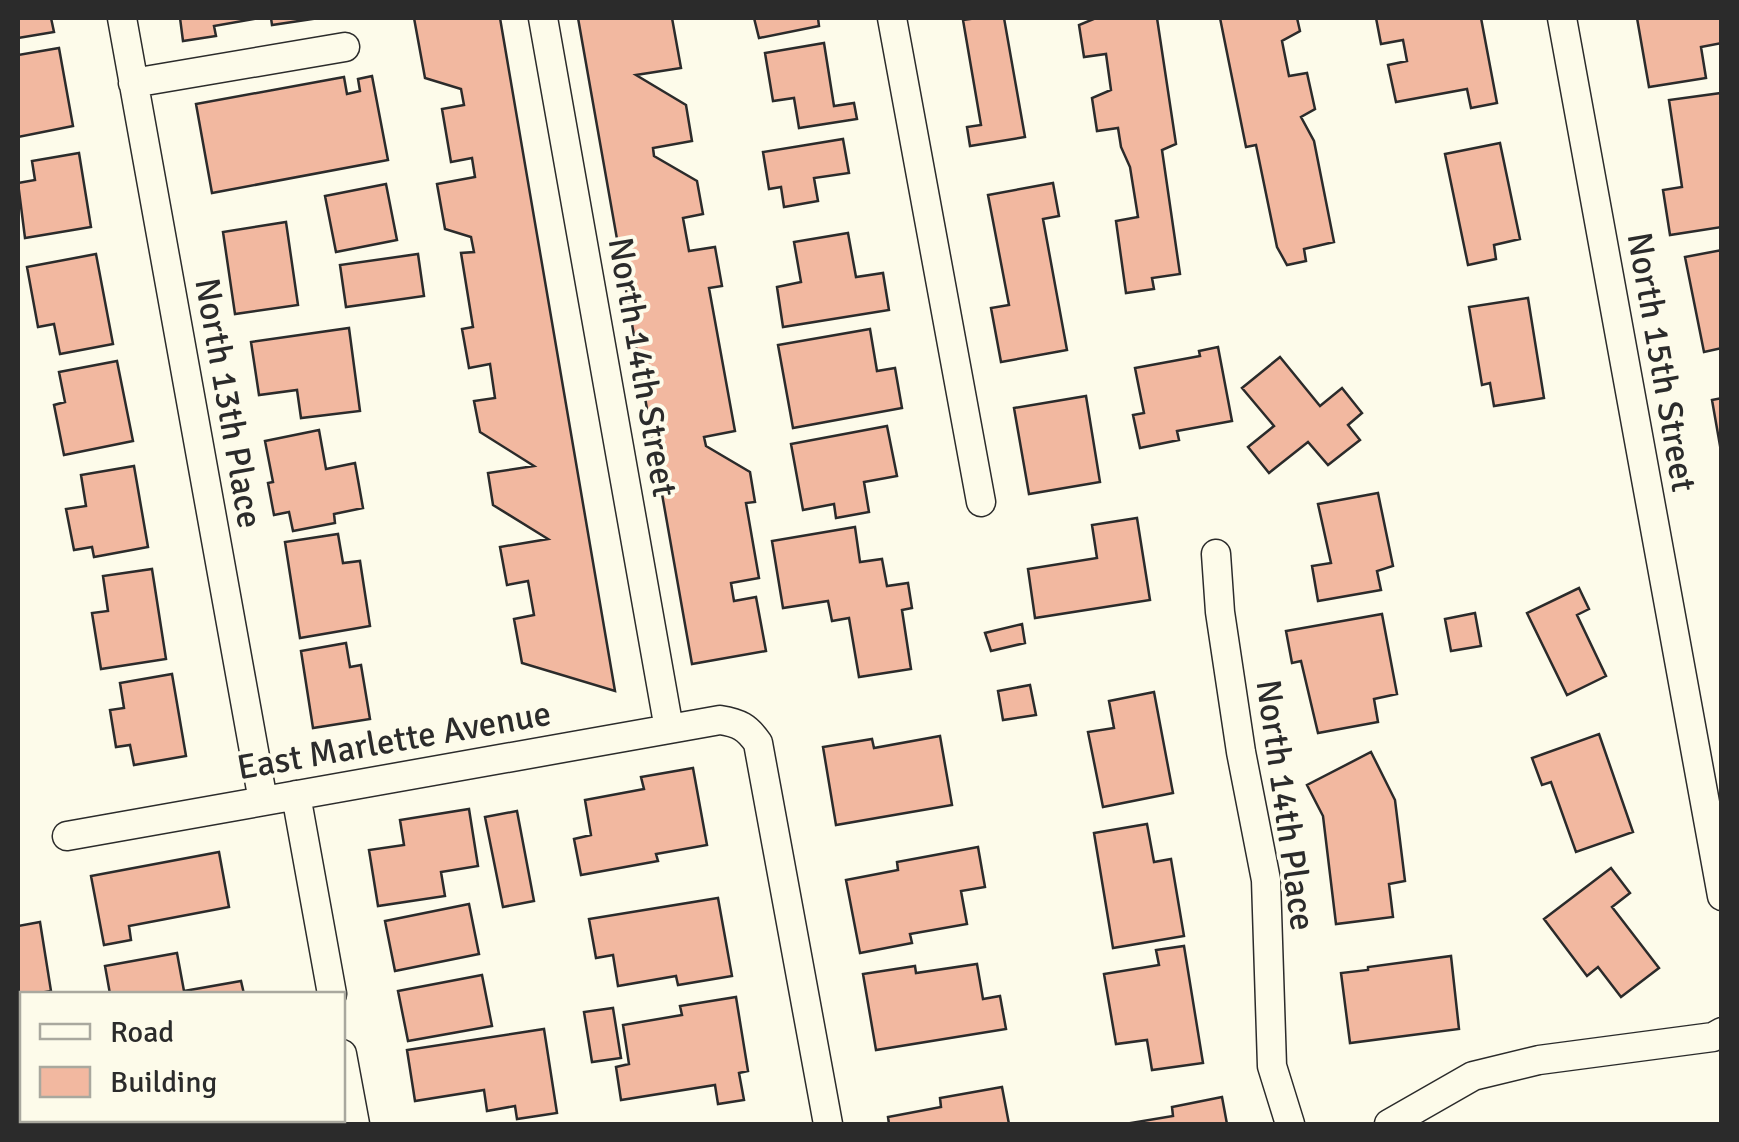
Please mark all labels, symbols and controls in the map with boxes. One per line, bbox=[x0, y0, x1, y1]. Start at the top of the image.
street label: North 15th Street bbox=[1618, 229, 1705, 495]
street label: North 14th Street bbox=[599, 234, 686, 500]
street label: North 13th Place bbox=[185, 275, 272, 531]
street label: North 14th Place bbox=[1247, 677, 1324, 933]
street label: East Marlette Avenue bbox=[234, 692, 554, 789]
legend bbox=[20, 992, 345, 1122]
text: Road bbox=[110, 1014, 174, 1051]
text: Building bbox=[110, 1064, 217, 1101]

